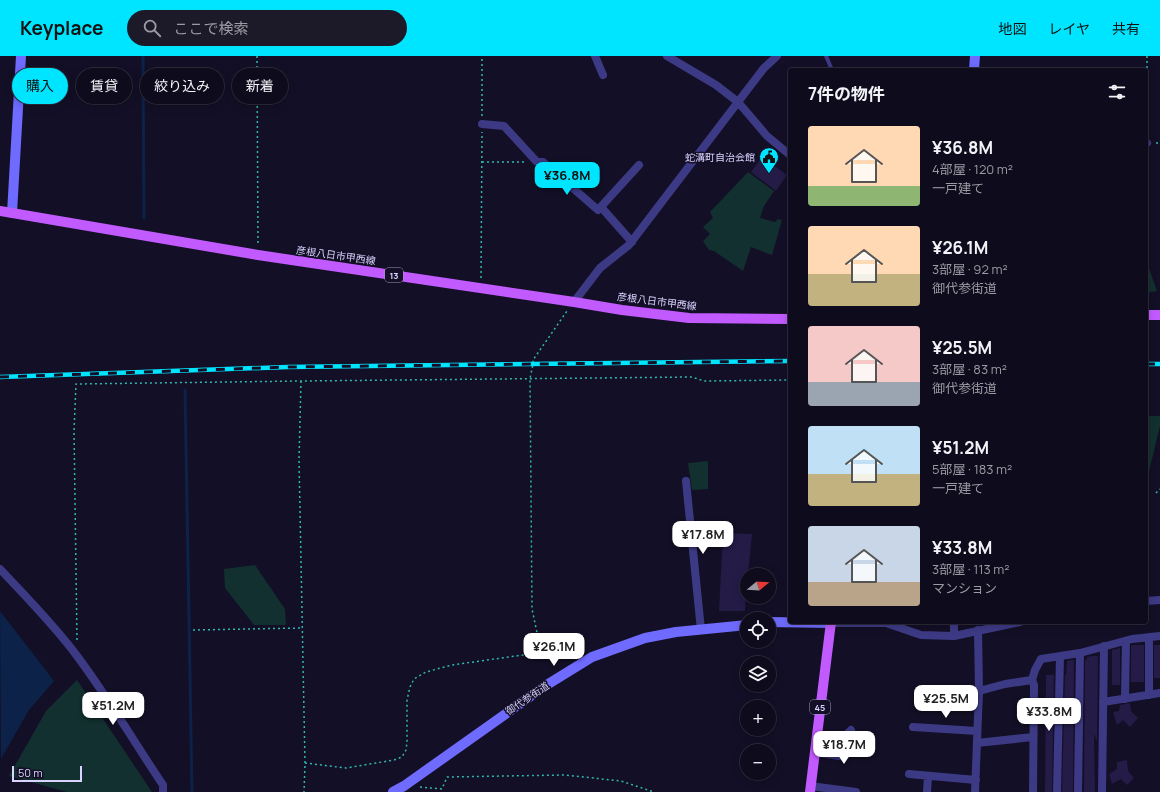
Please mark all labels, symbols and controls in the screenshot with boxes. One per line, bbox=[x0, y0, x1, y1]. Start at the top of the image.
search box bbox=[127, 10, 407, 46]
text: Keyplace bbox=[20, 15, 103, 41]
icon: search bbox=[141, 17, 163, 39]
text: ここで検索 bbox=[173, 18, 249, 39]
text: 地図 bbox=[998, 19, 1026, 38]
text: レイヤ bbox=[1048, 19, 1090, 38]
text: 共有 bbox=[1112, 19, 1140, 38]
chip: 購入 bbox=[12, 68, 68, 104]
chip: 賃貸 bbox=[76, 68, 132, 104]
chip: 絞り込み bbox=[140, 68, 224, 104]
chip: 新着 bbox=[232, 68, 288, 104]
icon: filters bbox=[1106, 81, 1128, 103]
text: 7件の物件 bbox=[808, 82, 885, 105]
text: ¥36.8M bbox=[932, 136, 993, 159]
icon: home bbox=[840, 142, 888, 190]
public building icon: 蛇溝町自治会館 bbox=[758, 146, 780, 174]
place label: 蛇溝町自治会館 bbox=[685, 150, 755, 164]
text: 4部屋 · 120 m² bbox=[932, 160, 1013, 178]
pin: ¥36.8M bbox=[534, 162, 600, 196]
text: ¥36.8M bbox=[544, 166, 590, 184]
text: 一戸建て bbox=[932, 179, 984, 197]
text: ¥26.1M bbox=[932, 236, 988, 259]
icon: home bbox=[840, 242, 888, 290]
street label: 彦根八日市甲西線 bbox=[295, 243, 377, 267]
text: 3部屋 · 92 m² bbox=[932, 260, 1008, 278]
road number: 13 bbox=[385, 268, 403, 282]
text: 御代参街道 bbox=[932, 279, 997, 297]
street label: 彦根八日市甲西線 bbox=[616, 289, 698, 313]
text: ¥25.5M bbox=[932, 336, 992, 359]
icon: home bbox=[840, 342, 888, 390]
text: 3部屋 · 83 m² bbox=[932, 360, 1007, 378]
text: 御代参街道 bbox=[932, 379, 997, 397]
text: ¥51.2M bbox=[932, 436, 989, 459]
icon: home bbox=[840, 442, 888, 490]
text: 5部屋 · 183 m² bbox=[932, 460, 1012, 478]
text: 一戸建て bbox=[932, 479, 984, 497]
pin: ¥17.8M bbox=[670, 521, 736, 555]
text: ¥17.8M bbox=[681, 525, 725, 543]
text: ¥33.8M bbox=[932, 536, 992, 559]
icon: home bbox=[840, 542, 888, 590]
text: 3部屋 · 113 m² bbox=[932, 560, 1010, 578]
north arrow bbox=[740, 568, 776, 604]
map controls bbox=[740, 568, 776, 780]
text: マンション bbox=[932, 579, 997, 597]
button: locate bbox=[740, 612, 776, 648]
pin: ¥26.1M bbox=[521, 633, 587, 667]
text: ¥26.1M bbox=[533, 637, 575, 655]
button: layers bbox=[740, 656, 776, 692]
street label: 御代参街道 bbox=[502, 678, 552, 718]
pin: ¥25.5M bbox=[913, 685, 979, 719]
text: ¥25.5M bbox=[923, 689, 969, 707]
pin: ¥51.2M bbox=[80, 692, 146, 726]
text: ¥51.2M bbox=[91, 696, 135, 714]
pin: ¥33.8M bbox=[1016, 698, 1082, 732]
button: + bbox=[740, 700, 776, 736]
road number: 45 bbox=[810, 700, 830, 714]
text: ¥33.8M bbox=[1026, 702, 1072, 720]
pin: ¥18.7M bbox=[811, 731, 877, 765]
text: ¥18.7M bbox=[822, 735, 866, 753]
button: − bbox=[740, 744, 776, 780]
scale bar bbox=[12, 764, 82, 783]
text: 50 m bbox=[18, 765, 43, 780]

